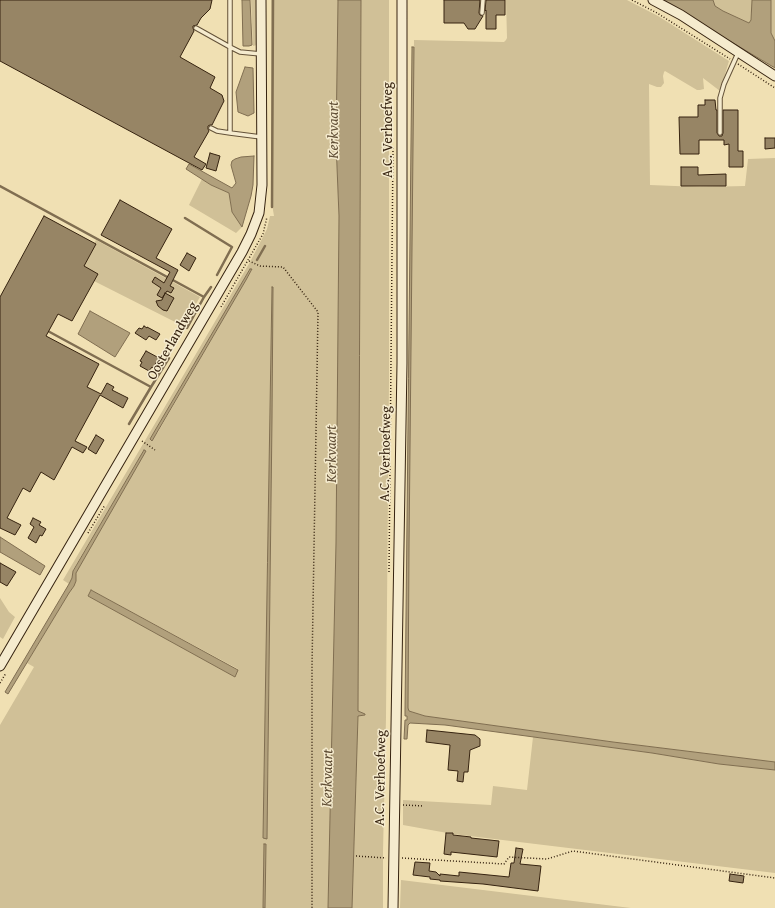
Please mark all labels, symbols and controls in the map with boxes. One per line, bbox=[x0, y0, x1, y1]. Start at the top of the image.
street label: A.C. Verhoefweg bbox=[380, 82, 396, 178]
water label: Kerkvaart bbox=[325, 101, 343, 159]
street label: Oosterlandweg bbox=[144, 299, 202, 383]
street label: A.C. Verhoefweg bbox=[377, 406, 395, 502]
water label: Kerkvaart bbox=[323, 425, 341, 483]
street label: A.C. Verhoefweg bbox=[372, 730, 390, 826]
water label: Kerkvaart bbox=[318, 749, 338, 807]

